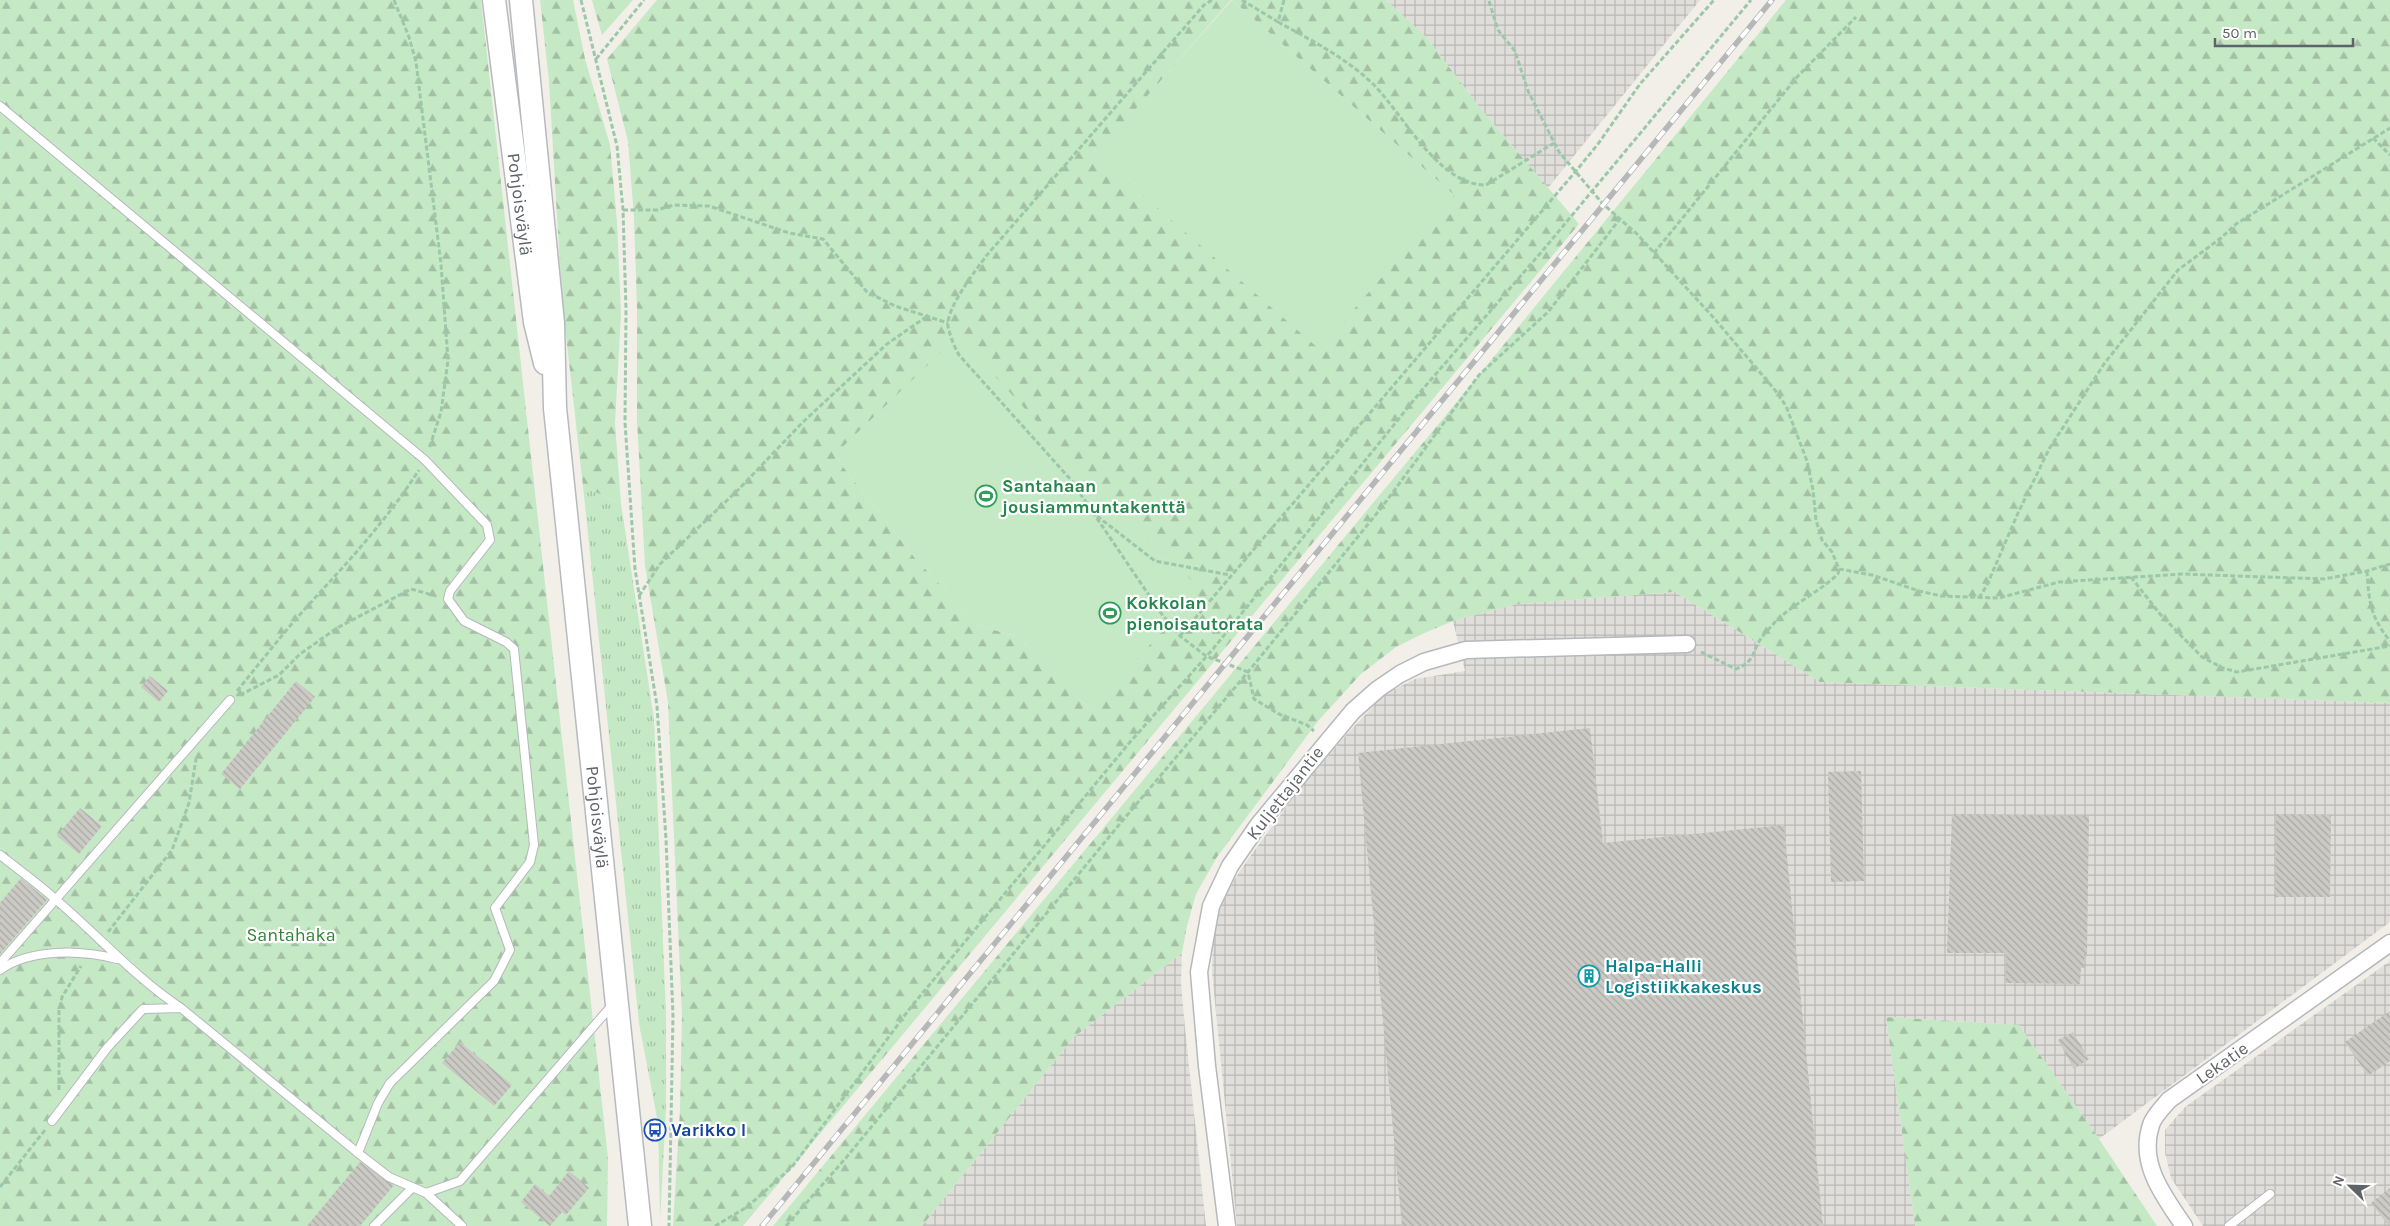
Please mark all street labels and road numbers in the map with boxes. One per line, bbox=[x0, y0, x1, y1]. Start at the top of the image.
street label: Pohjoisväylä bbox=[503, 152, 537, 257]
street label: Kuljettajantie bbox=[1242, 742, 1328, 844]
street label: Pohjoisväylä bbox=[581, 765, 614, 870]
street label: Lekatie bbox=[2191, 1037, 2253, 1089]

